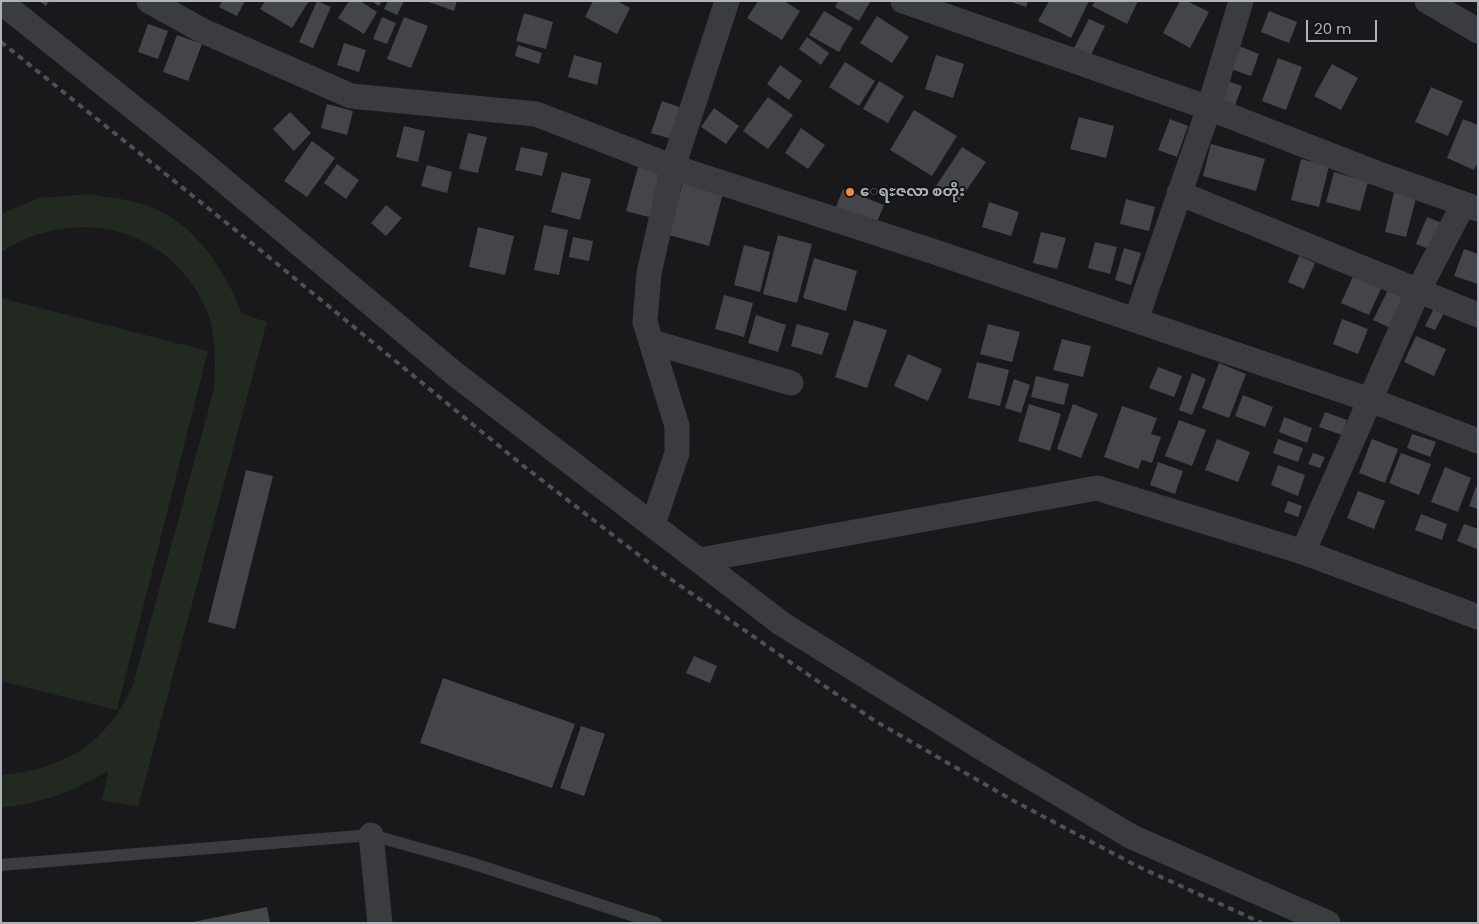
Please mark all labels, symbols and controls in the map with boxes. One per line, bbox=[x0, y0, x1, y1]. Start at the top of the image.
scale bar bbox=[1309, 10, 1380, 42]
text: 20 m bbox=[1314, 18, 1352, 39]
place label: ေရႊဇလာ စတိုး bbox=[860, 183, 965, 201]
marker: ေရႊဇလာ စတိုး bbox=[844, 186, 856, 198]

